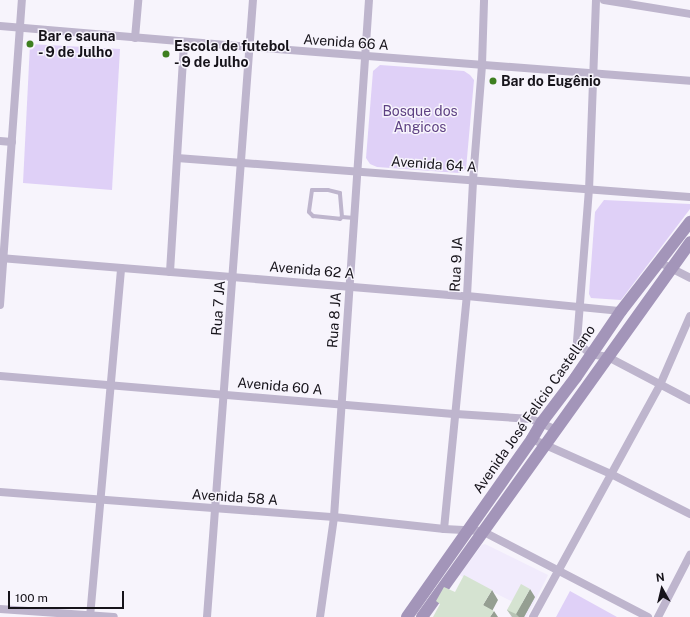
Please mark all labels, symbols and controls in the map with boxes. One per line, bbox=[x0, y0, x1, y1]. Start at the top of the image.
place label: Bar e sauna - 9 de Julho bbox=[38, 28, 116, 60]
street label: Avenida 66 A bbox=[303, 31, 389, 53]
place label: Escola de futebol - 9 de Julho bbox=[174, 38, 290, 70]
marker: Bar e sauna - 9 de Julho bbox=[25, 39, 35, 49]
marker: Escola de futebol - 9 de Julho bbox=[161, 49, 171, 59]
place label: Bar do Eugênio bbox=[501, 73, 601, 89]
marker: Bar do Eugênio bbox=[488, 76, 498, 86]
park label: Bosque dos Angicos bbox=[382, 103, 458, 136]
street label: Avenida 64 A bbox=[391, 153, 477, 175]
street label: Rua 9 JA bbox=[446, 236, 466, 292]
street label: Avenida 62 A bbox=[269, 258, 355, 282]
street label: Rua 7 JA bbox=[208, 280, 228, 336]
street label: Rua 8 JA bbox=[324, 291, 344, 349]
street label: Avenida José Felício Castellano bbox=[469, 321, 599, 497]
street label: Avenida 60 A bbox=[237, 374, 323, 398]
street label: Avenida 58 A bbox=[191, 486, 279, 508]
north arrow bbox=[642, 569, 682, 609]
text: N bbox=[655, 571, 665, 584]
scale bar bbox=[10, 583, 126, 609]
text: 100 m bbox=[15, 591, 48, 605]

